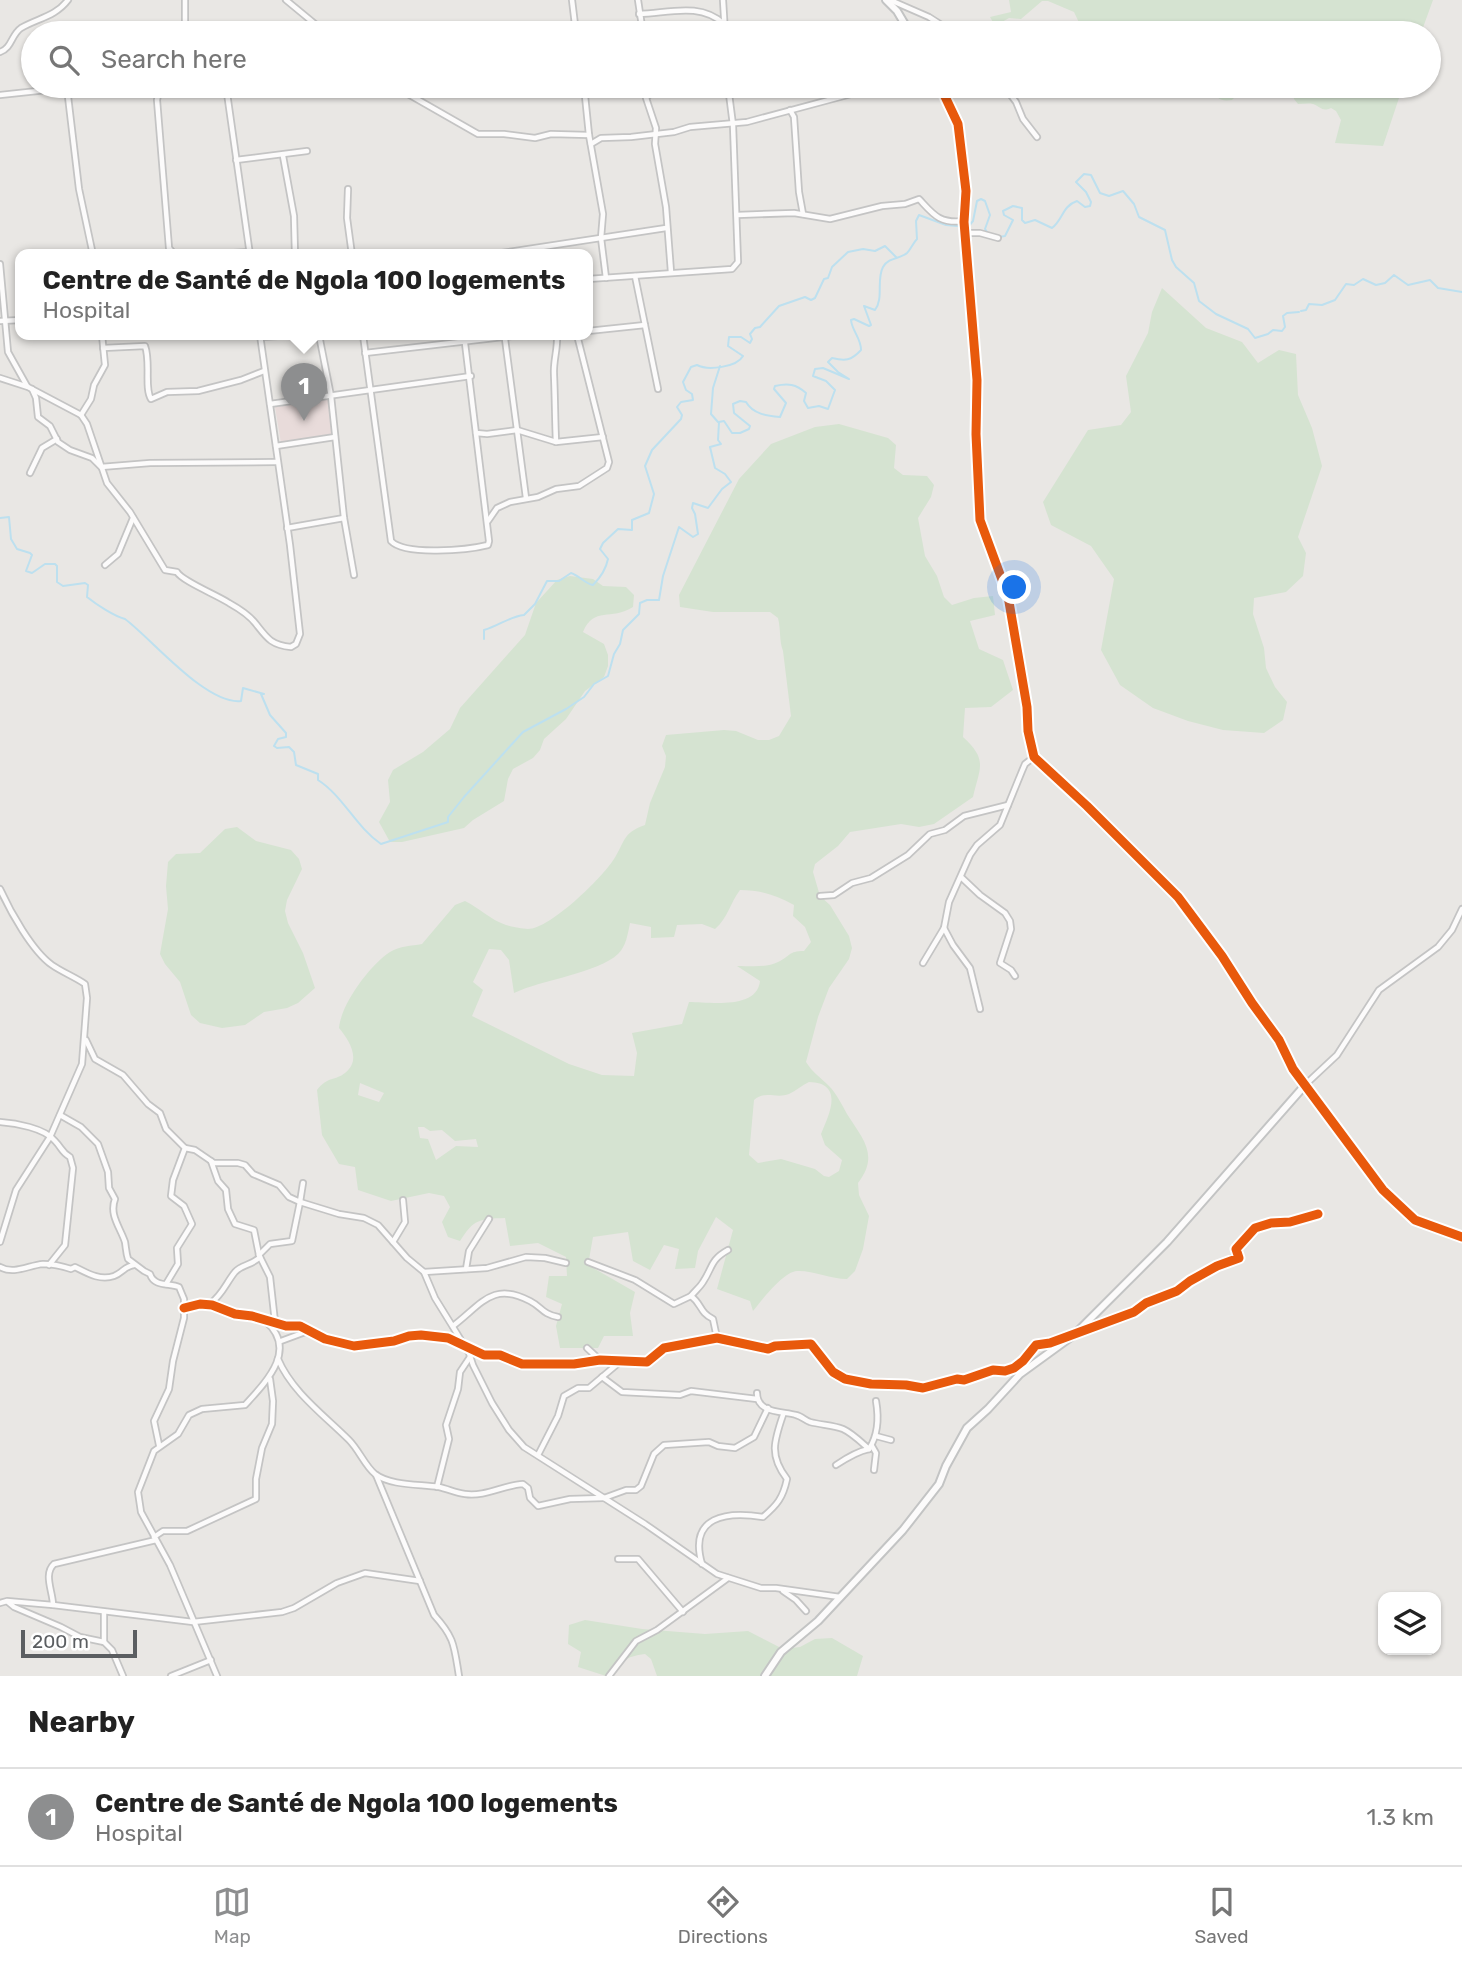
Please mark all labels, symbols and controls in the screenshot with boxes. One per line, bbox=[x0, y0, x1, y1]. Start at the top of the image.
search box bbox=[21, 21, 1441, 98]
icon: search bbox=[45, 41, 83, 79]
text: Search here bbox=[101, 44, 247, 75]
popup bbox=[15, 249, 593, 340]
text: Centre de Santé de Ngola 100 logements bbox=[43, 265, 565, 296]
text: Hospital bbox=[43, 296, 130, 324]
pin: 1 bbox=[281, 363, 327, 421]
your location bbox=[997, 570, 1031, 604]
map controls bbox=[1378, 1592, 1441, 1655]
button: layers bbox=[1378, 1592, 1441, 1655]
scale bar bbox=[21, 1627, 136, 1659]
text: 200 m bbox=[32, 1630, 89, 1653]
text: Nearby bbox=[28, 1704, 135, 1740]
text: Centre de Santé de Ngola 100 logements bbox=[95, 1788, 618, 1819]
text: 1 bbox=[45, 1803, 57, 1831]
text: 1.3 km bbox=[1367, 1803, 1434, 1831]
text: Hospital bbox=[95, 1819, 183, 1847]
tab: Map bbox=[213, 1883, 251, 1948]
tab: Directions bbox=[678, 1883, 768, 1948]
tab: Saved bbox=[1194, 1883, 1249, 1948]

